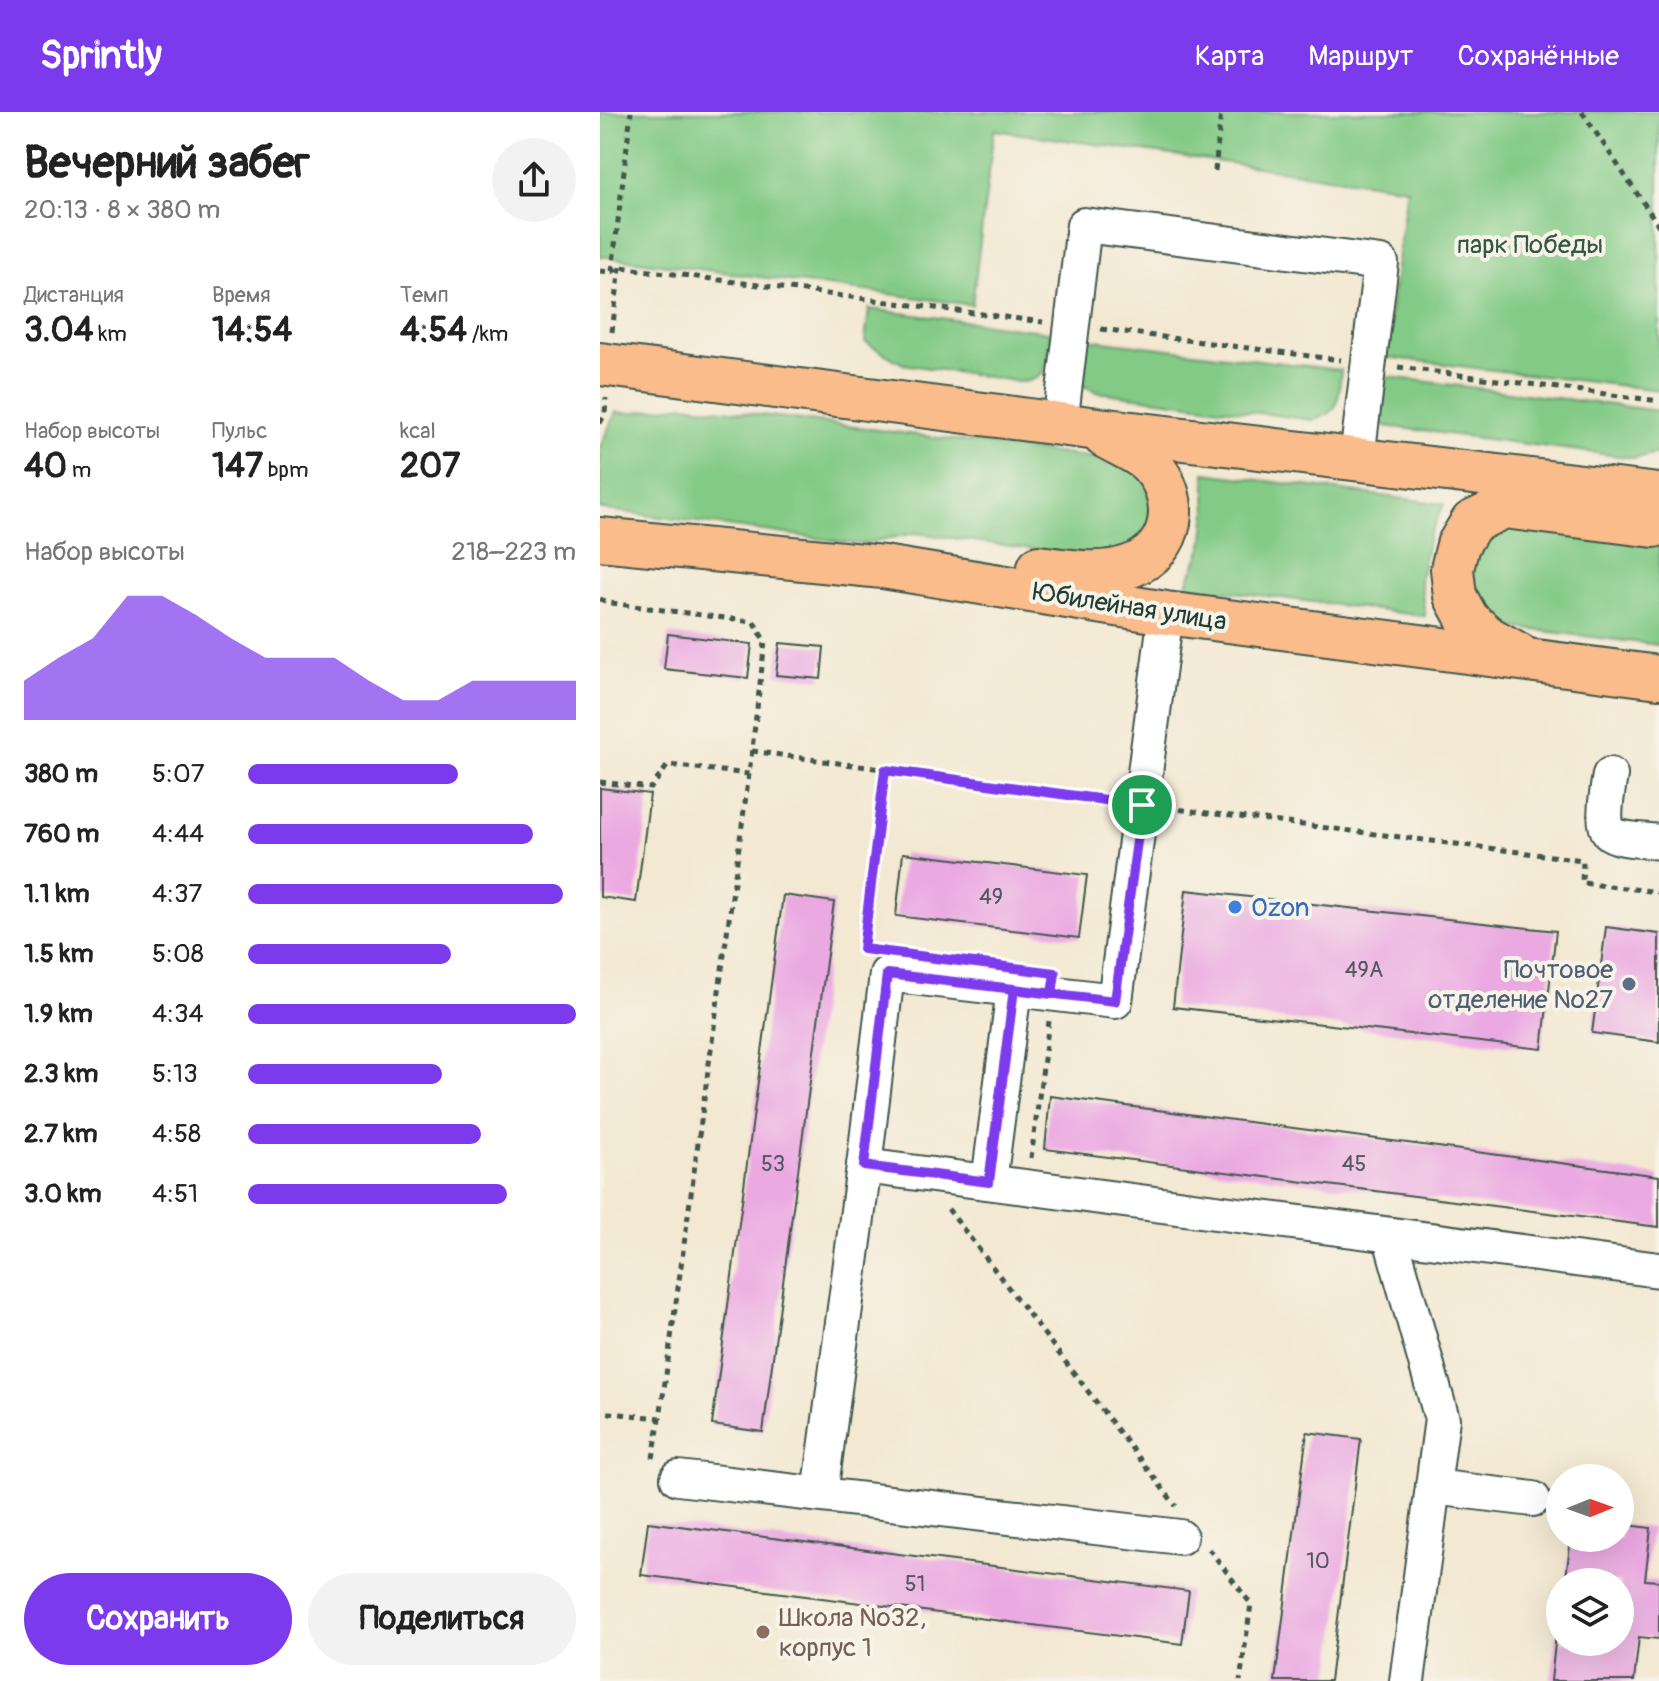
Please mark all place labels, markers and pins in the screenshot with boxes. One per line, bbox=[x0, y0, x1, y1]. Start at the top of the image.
pin bbox=[1108, 771, 1176, 839]
place label: Ozon bbox=[1251, 892, 1309, 924]
marker: Ozon bbox=[1226, 898, 1244, 916]
place label: Почтовое отделение №27 bbox=[1428, 954, 1613, 1016]
marker: Почтовое отделение №27 bbox=[1620, 975, 1638, 993]
place label: Школа №32, корпус 1 bbox=[779, 1602, 926, 1664]
marker: Школа №32, корпус 1 bbox=[754, 1623, 772, 1641]

